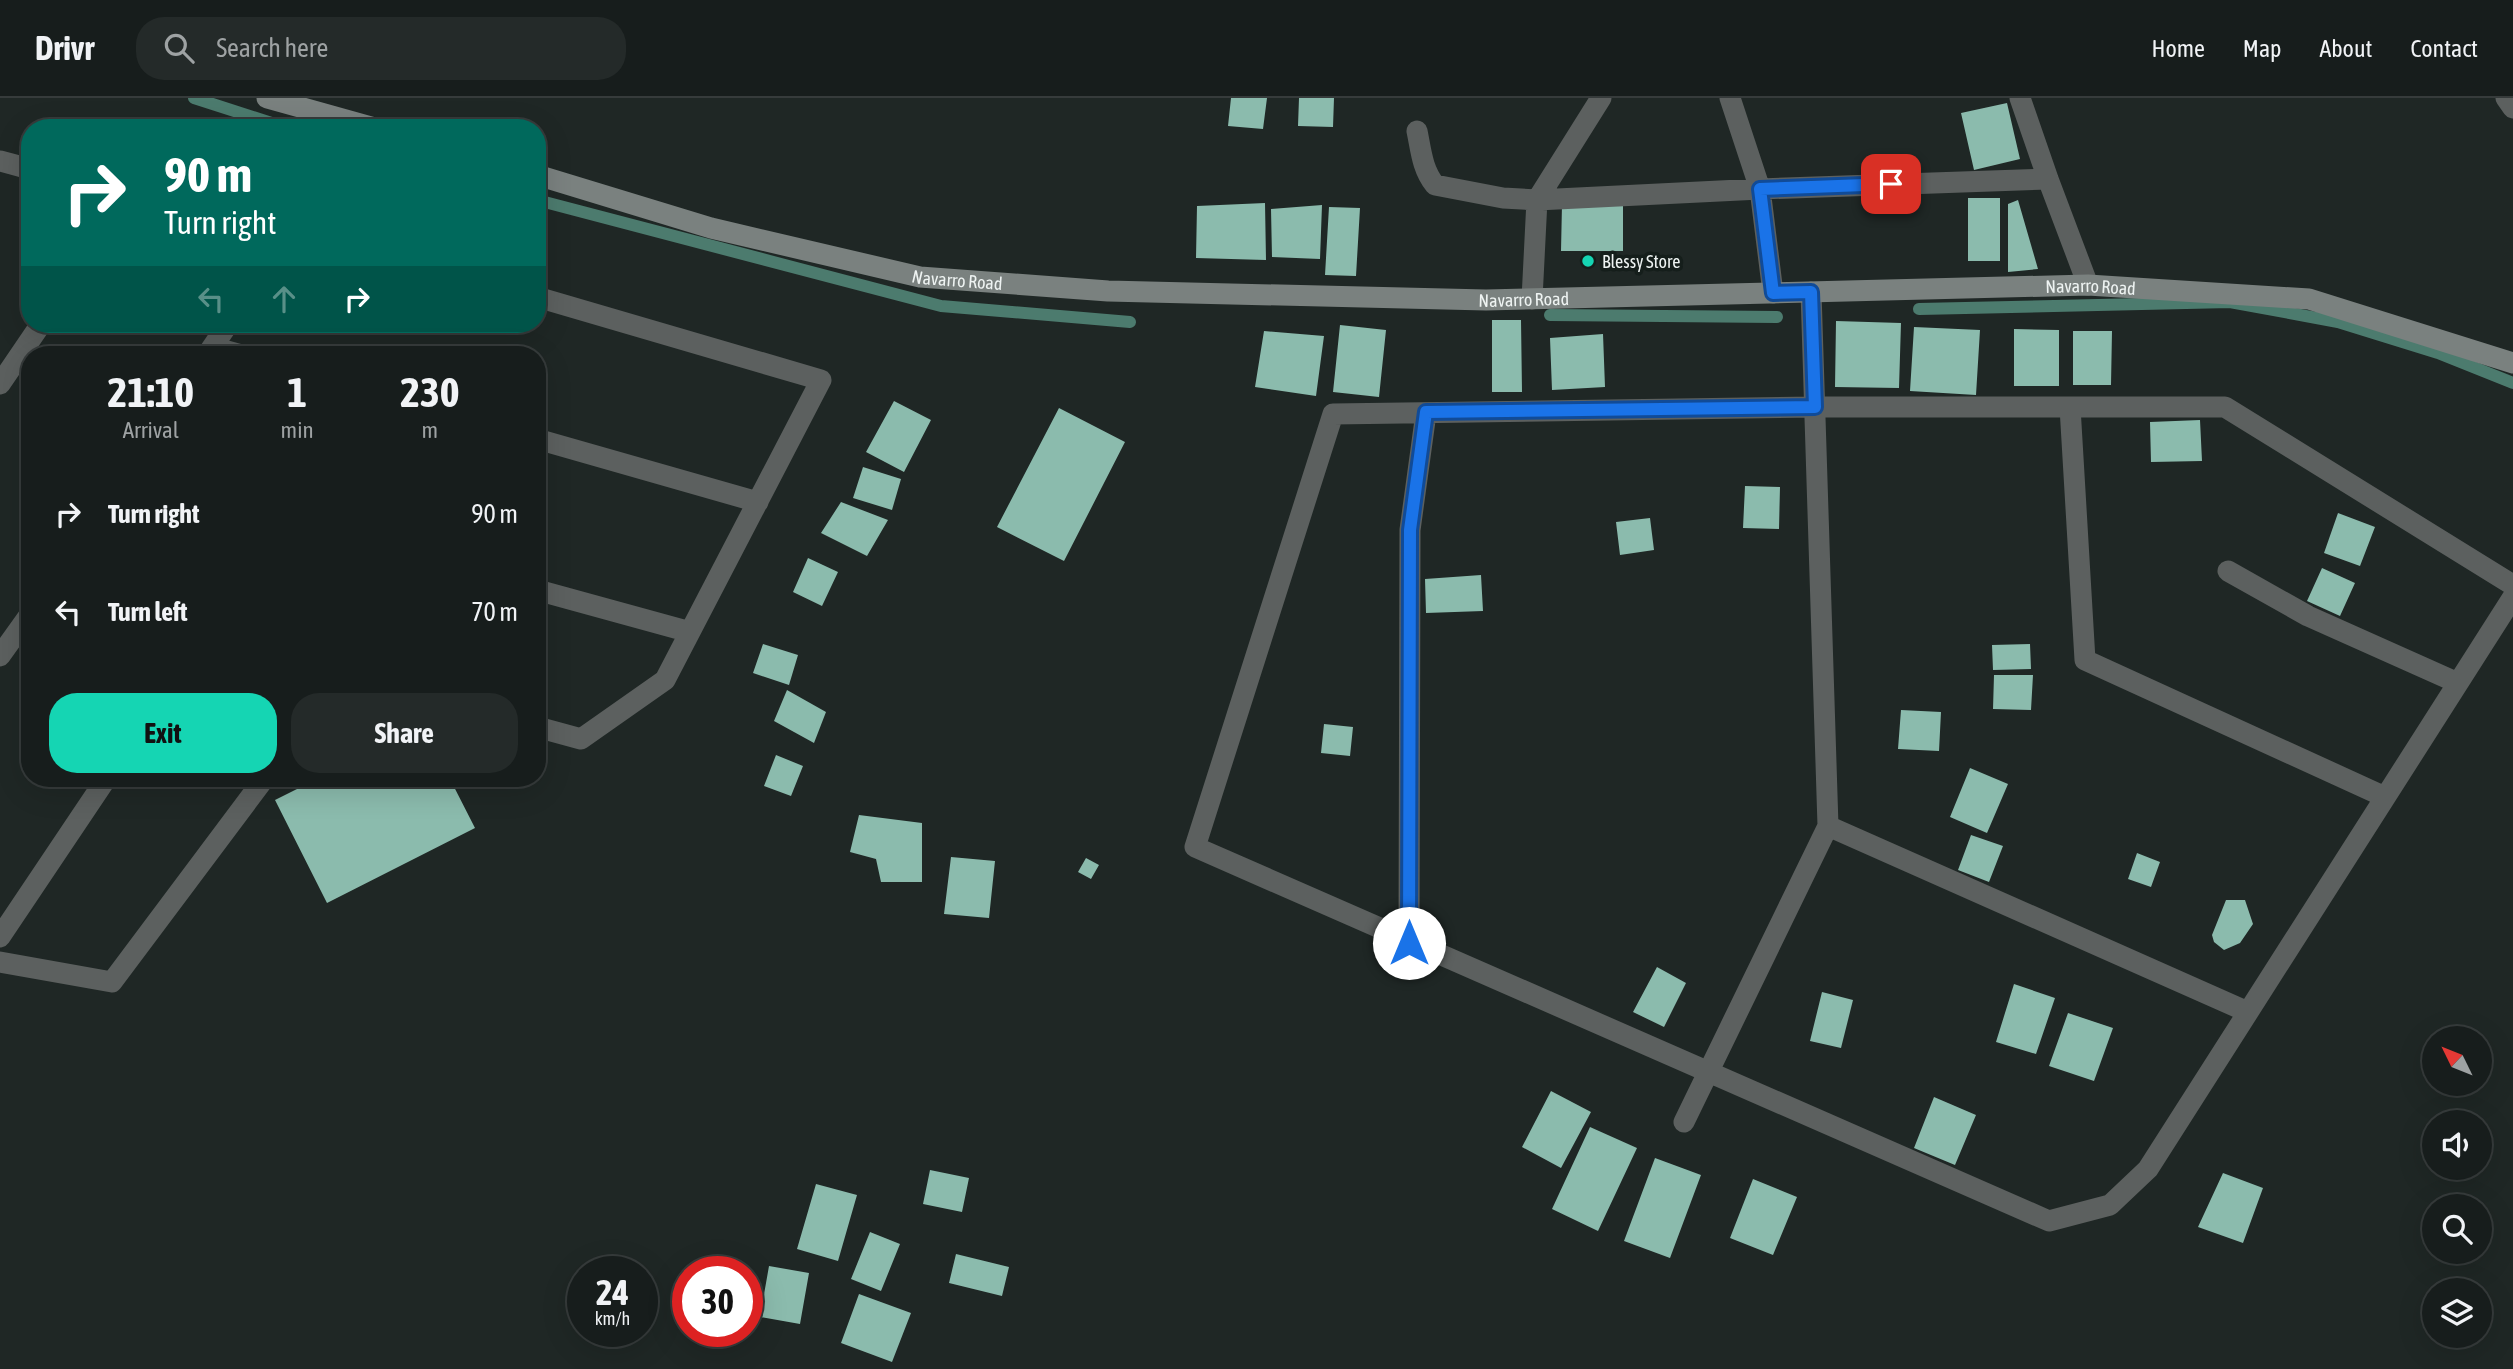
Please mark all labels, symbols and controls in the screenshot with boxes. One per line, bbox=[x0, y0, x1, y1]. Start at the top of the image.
search box bbox=[136, 17, 626, 80]
text: Drivr bbox=[35, 29, 94, 67]
icon: search bbox=[160, 29, 198, 67]
text: Search here bbox=[216, 33, 328, 63]
text: Home bbox=[2151, 35, 2205, 62]
text: Map bbox=[2243, 35, 2281, 62]
text: About bbox=[2319, 35, 2372, 62]
text: Contact bbox=[2410, 35, 2478, 62]
text: 90 m bbox=[164, 146, 252, 202]
icon: right bbox=[49, 147, 140, 238]
pin bbox=[1861, 154, 1921, 214]
icon: arrive bbox=[1872, 165, 1910, 203]
text: Turn right bbox=[164, 204, 277, 241]
place label: Blessy Store bbox=[1602, 251, 1680, 272]
marker: Blessy Store bbox=[1580, 253, 1596, 269]
street label: Navarro Road bbox=[910, 265, 1003, 294]
street label: Navarro Road bbox=[2045, 274, 2136, 299]
icon: left bbox=[192, 280, 230, 318]
icon: ahead bbox=[265, 280, 303, 318]
icon: right bbox=[338, 280, 376, 318]
street label: Navarro Road bbox=[1478, 287, 1569, 311]
text: 21:10 bbox=[108, 368, 194, 416]
text: 1 bbox=[287, 368, 307, 416]
text: 230 bbox=[400, 368, 459, 416]
text: Arrival bbox=[123, 417, 179, 443]
text: min bbox=[281, 417, 314, 443]
text: m bbox=[422, 417, 438, 443]
icon: right bbox=[49, 495, 87, 533]
text: Turn right bbox=[108, 499, 199, 529]
text: 90 m bbox=[471, 499, 518, 529]
icon: left bbox=[49, 593, 87, 631]
text: Turn left bbox=[108, 597, 188, 627]
text: 70 m bbox=[471, 597, 518, 627]
button: Exit bbox=[49, 693, 277, 773]
button: Share bbox=[291, 693, 518, 773]
position arrow bbox=[1372, 906, 1446, 980]
north arrow bbox=[2422, 1026, 2492, 1096]
map controls bbox=[2422, 1026, 2492, 1348]
button: sound bbox=[2422, 1110, 2492, 1180]
button: search bbox=[2422, 1194, 2492, 1264]
speed limit sign: 30 bbox=[672, 1256, 763, 1347]
text: 24 bbox=[596, 1272, 629, 1312]
button: layers bbox=[2422, 1278, 2492, 1348]
text: km/h bbox=[595, 1308, 630, 1329]

